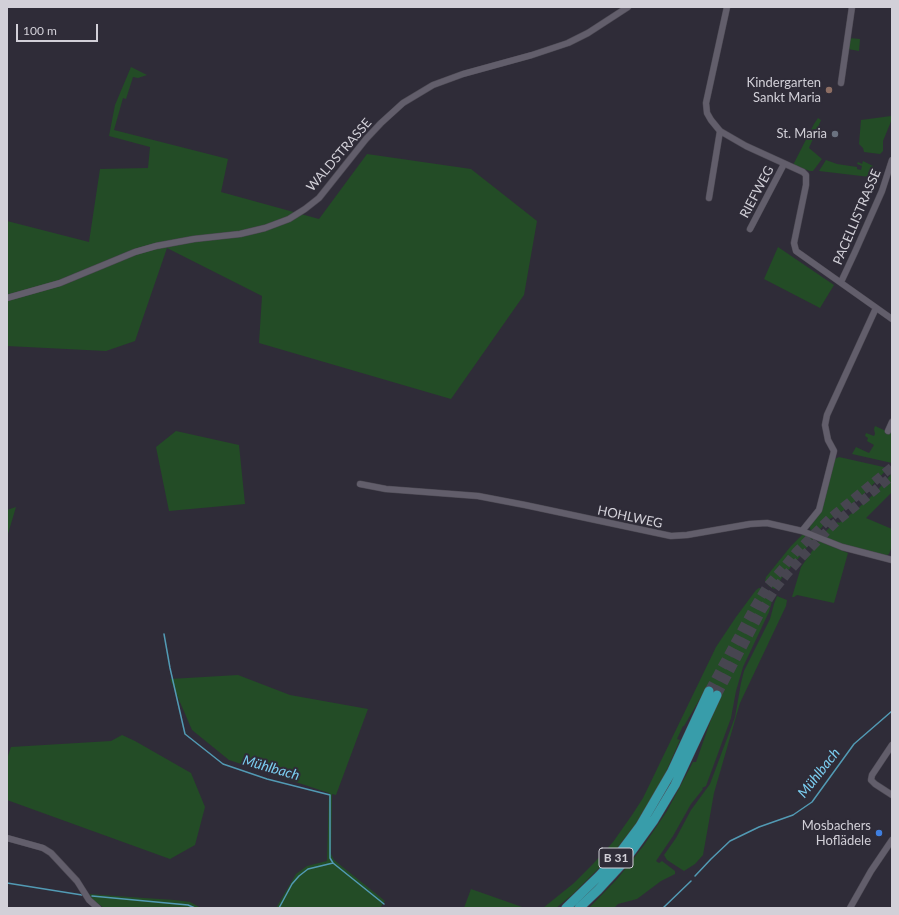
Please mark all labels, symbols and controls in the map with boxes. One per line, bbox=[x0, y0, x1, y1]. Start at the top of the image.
scale bar bbox=[18, 16, 100, 42]
text: 100 m bbox=[23, 23, 57, 38]
place label: Kindergarten Sankt Maria bbox=[747, 75, 821, 106]
marker: Kindergarten Sankt Maria bbox=[824, 85, 834, 95]
street label: WALDSTRASSE bbox=[303, 115, 375, 195]
place label: St. Maria bbox=[777, 126, 827, 142]
marker: St. Maria bbox=[830, 129, 840, 139]
street label: RIEFWEG bbox=[737, 163, 777, 221]
street label: PACELLISTRASSE bbox=[830, 167, 884, 267]
street label: HOHLWEG bbox=[596, 502, 664, 532]
water label: Mühlbach bbox=[794, 745, 844, 801]
water label: Mühlbach bbox=[241, 752, 301, 784]
place label: Mosbachers Hoflädele bbox=[802, 818, 871, 849]
marker: Mosbachers Hoflädele bbox=[874, 828, 884, 838]
road number: B 31 bbox=[599, 848, 633, 868]

